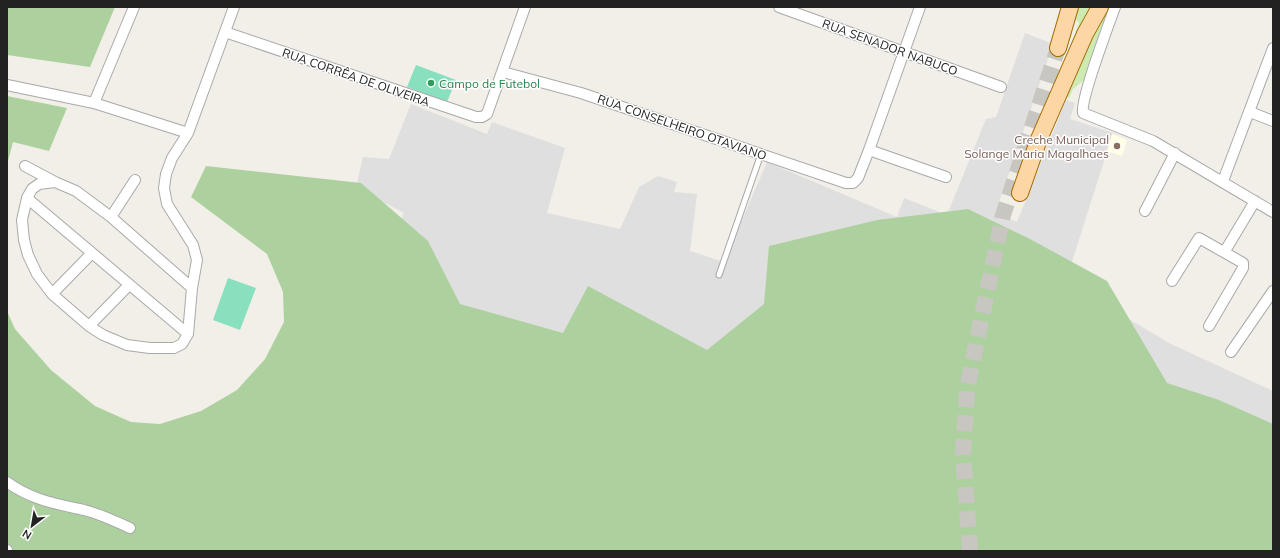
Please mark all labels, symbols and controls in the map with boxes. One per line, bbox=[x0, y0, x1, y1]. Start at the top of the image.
street label: RUA SENADOR NABUCO bbox=[820, 16, 960, 78]
street label: RUA CORRÊA DE OLIVEIRA bbox=[280, 45, 432, 109]
place label: Campo de Futebol bbox=[439, 76, 540, 91]
marker: Campo de Futebol bbox=[426, 78, 436, 88]
street label: RUA CONSELHEIRO OTAVIANO bbox=[595, 91, 769, 163]
place label: Creche Municipal Solange Maria Magalhaes bbox=[964, 132, 1109, 161]
marker: Creche Municipal Solange Maria Magalhaes bbox=[1112, 141, 1122, 151]
north arrow bbox=[12, 506, 52, 546]
text: N bbox=[20, 526, 34, 543]

